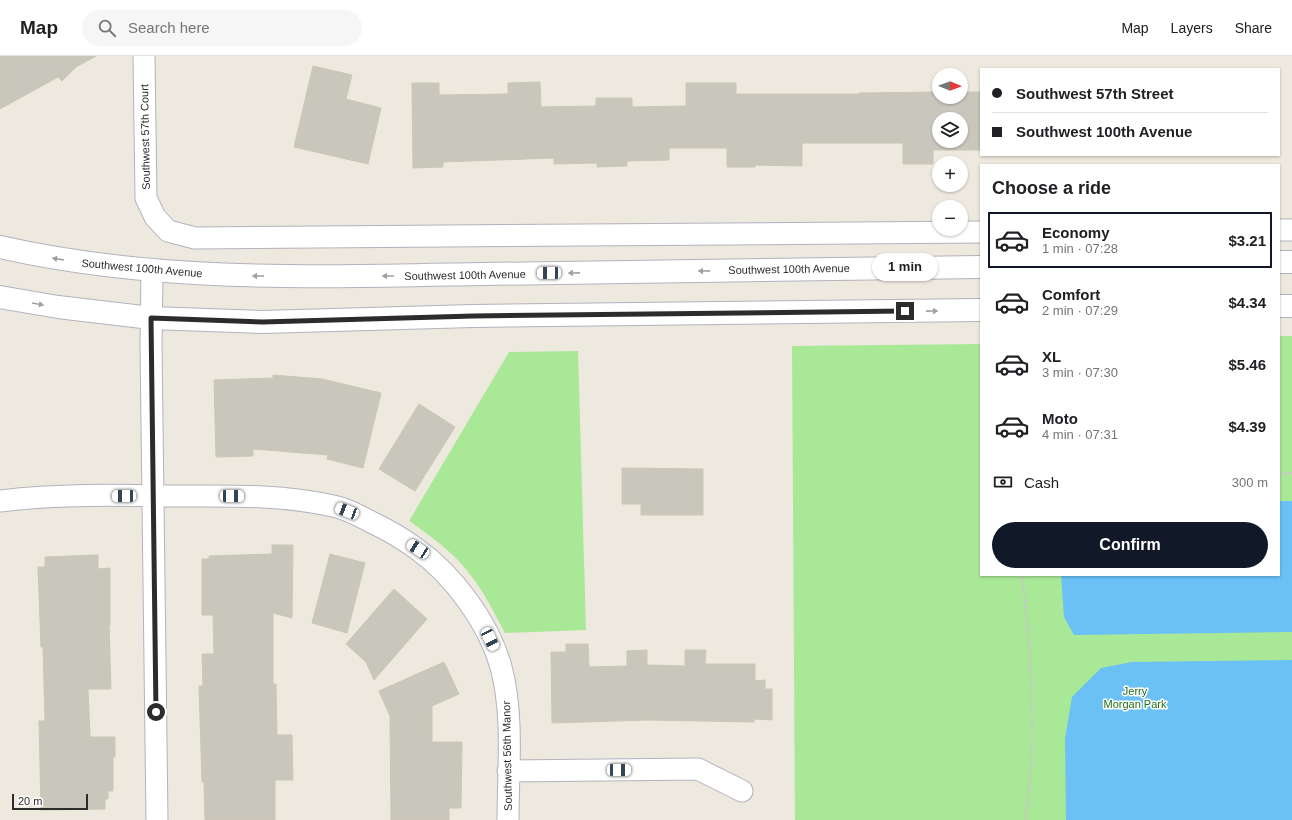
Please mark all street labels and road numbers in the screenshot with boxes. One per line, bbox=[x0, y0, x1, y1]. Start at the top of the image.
street label: Southwest 57th Court bbox=[138, 84, 152, 190]
street label: Southwest 100th Avenue bbox=[81, 257, 203, 279]
street label: Southwest 100th Avenue bbox=[728, 262, 850, 276]
street label: Southwest 100th Avenue bbox=[404, 268, 526, 282]
street label: Southwest 56th Manor bbox=[500, 701, 514, 811]

